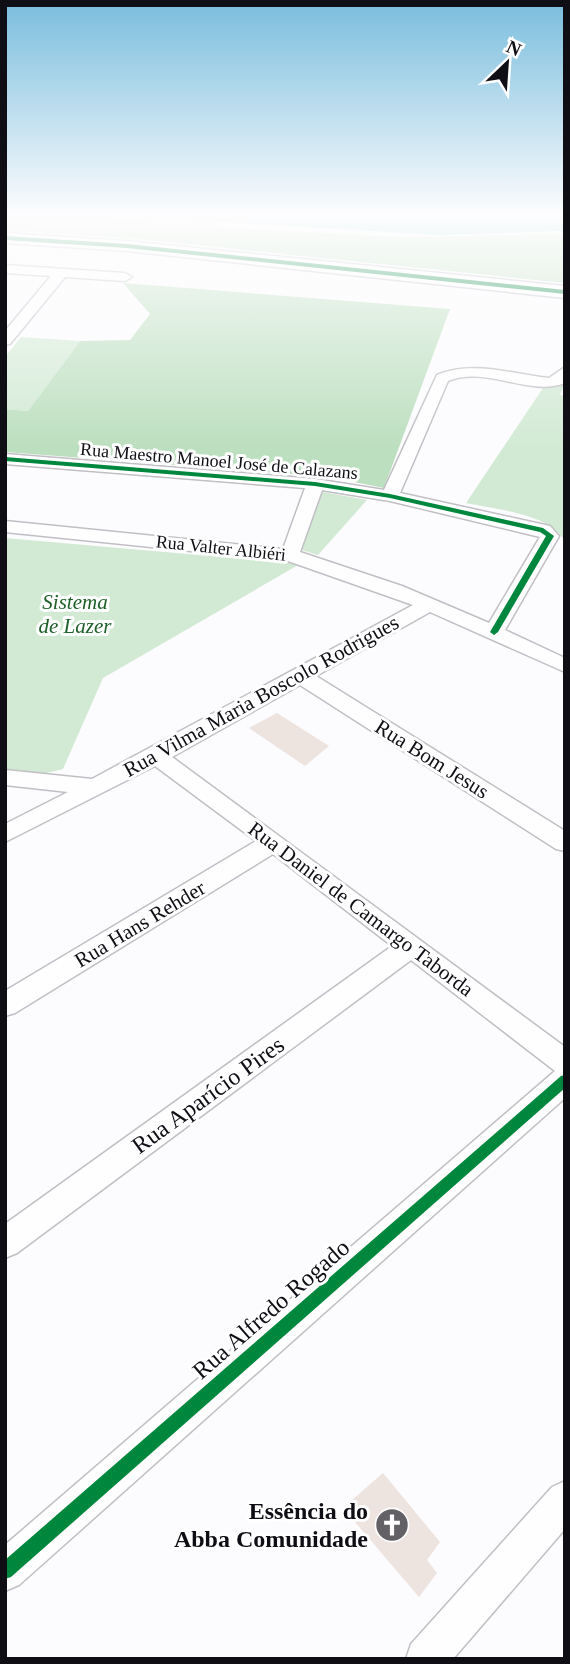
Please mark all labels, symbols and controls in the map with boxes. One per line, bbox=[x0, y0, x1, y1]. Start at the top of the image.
north arrow bbox=[472, 28, 542, 98]
text: N bbox=[503, 36, 525, 61]
street label: Rua Maestro Manoel José de Calazans bbox=[79, 439, 359, 483]
street label: Rua Valter Albiéri bbox=[155, 531, 287, 565]
park label: Sistema de Lazer bbox=[39, 590, 112, 638]
street label: Rua Vilma Maria Boscolo Rodrigues bbox=[119, 610, 403, 782]
street label: Rua Bom Jesus bbox=[371, 715, 493, 803]
street label: Rua Daniel de Camargo Taborda bbox=[244, 817, 479, 1002]
street label: Rua Hans Rehder bbox=[70, 876, 210, 972]
street label: Rua Aparício Pires bbox=[127, 1031, 289, 1159]
street label: Rua Alfredo Rogado bbox=[188, 1234, 354, 1384]
place label: Essência do Abba Comunidade bbox=[174, 1498, 368, 1552]
church icon: Essência do Abba Comunidade bbox=[373, 1506, 411, 1544]

